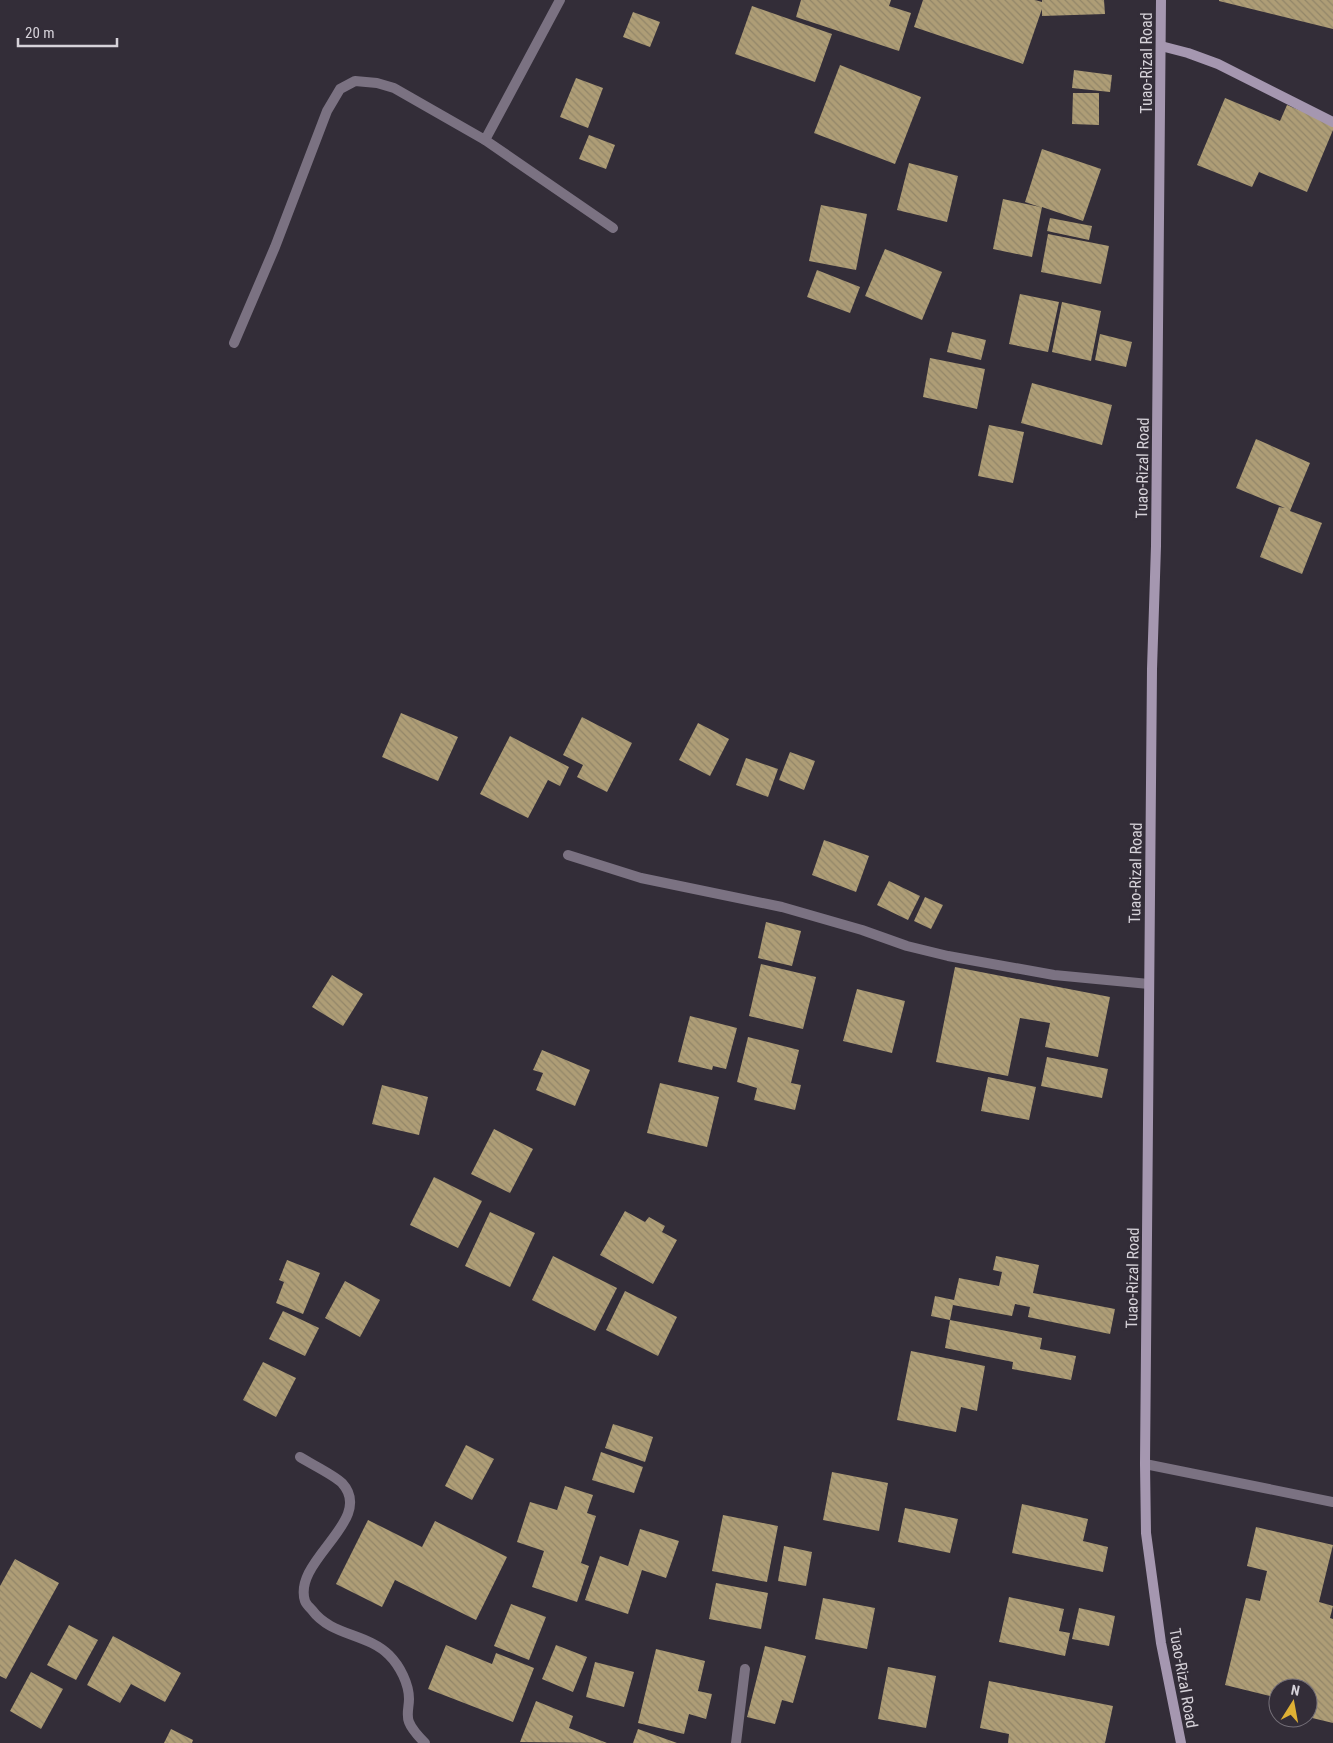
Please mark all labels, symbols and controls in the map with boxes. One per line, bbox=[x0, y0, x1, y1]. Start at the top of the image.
street label: Tuao-Rizal Road bbox=[1137, 12, 1156, 114]
scale bar bbox=[18, 15, 116, 47]
text: 20 m bbox=[25, 24, 55, 42]
street label: Tuao-Rizal Road bbox=[1132, 417, 1153, 519]
street label: Tuao-Rizal Road bbox=[1125, 822, 1146, 924]
street label: Tuao-Rizal Road bbox=[1122, 1227, 1143, 1329]
street label: Tuao-Rizal Road bbox=[1165, 1627, 1202, 1730]
north arrow bbox=[1268, 1678, 1318, 1728]
text: N bbox=[1290, 1682, 1301, 1699]

